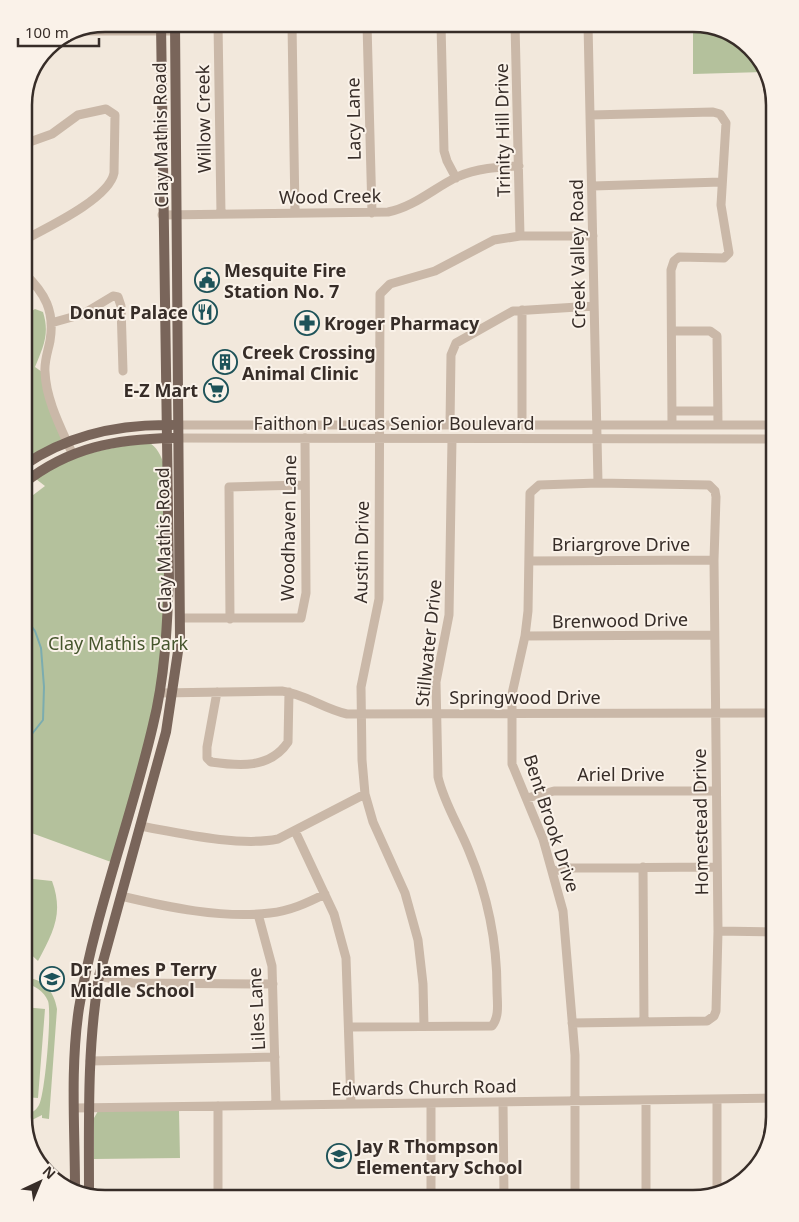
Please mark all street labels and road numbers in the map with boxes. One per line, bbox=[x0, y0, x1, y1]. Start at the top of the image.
street label: Clay Mathis Road bbox=[147, 62, 173, 208]
street label: Trinity Hill Drive bbox=[489, 63, 515, 197]
street label: Willow Creek bbox=[190, 64, 216, 173]
street label: Lacy Lane bbox=[340, 77, 366, 161]
street label: Creek Valley Road bbox=[564, 179, 590, 329]
street label: Wood Creek bbox=[279, 183, 382, 209]
street label: Faithon P Lucas Senior Boulevard bbox=[254, 411, 534, 435]
street label: Woodhaven Lane bbox=[275, 455, 301, 601]
street label: Clay Mathis Road bbox=[150, 467, 176, 613]
street label: Austin Drive bbox=[348, 500, 374, 604]
street label: Briargrove Drive bbox=[552, 532, 690, 556]
street label: Stillwater Drive bbox=[409, 578, 447, 708]
street label: Brenwood Drive bbox=[552, 607, 688, 633]
street label: Springwood Drive bbox=[449, 685, 601, 709]
street label: Homestead Drive bbox=[687, 748, 713, 896]
street label: Bent Brook Drive bbox=[518, 751, 586, 895]
street label: Ariel Drive bbox=[577, 762, 665, 786]
street label: Liles Lane bbox=[242, 967, 270, 1051]
street label: Edwards Church Road bbox=[331, 1073, 517, 1101]

